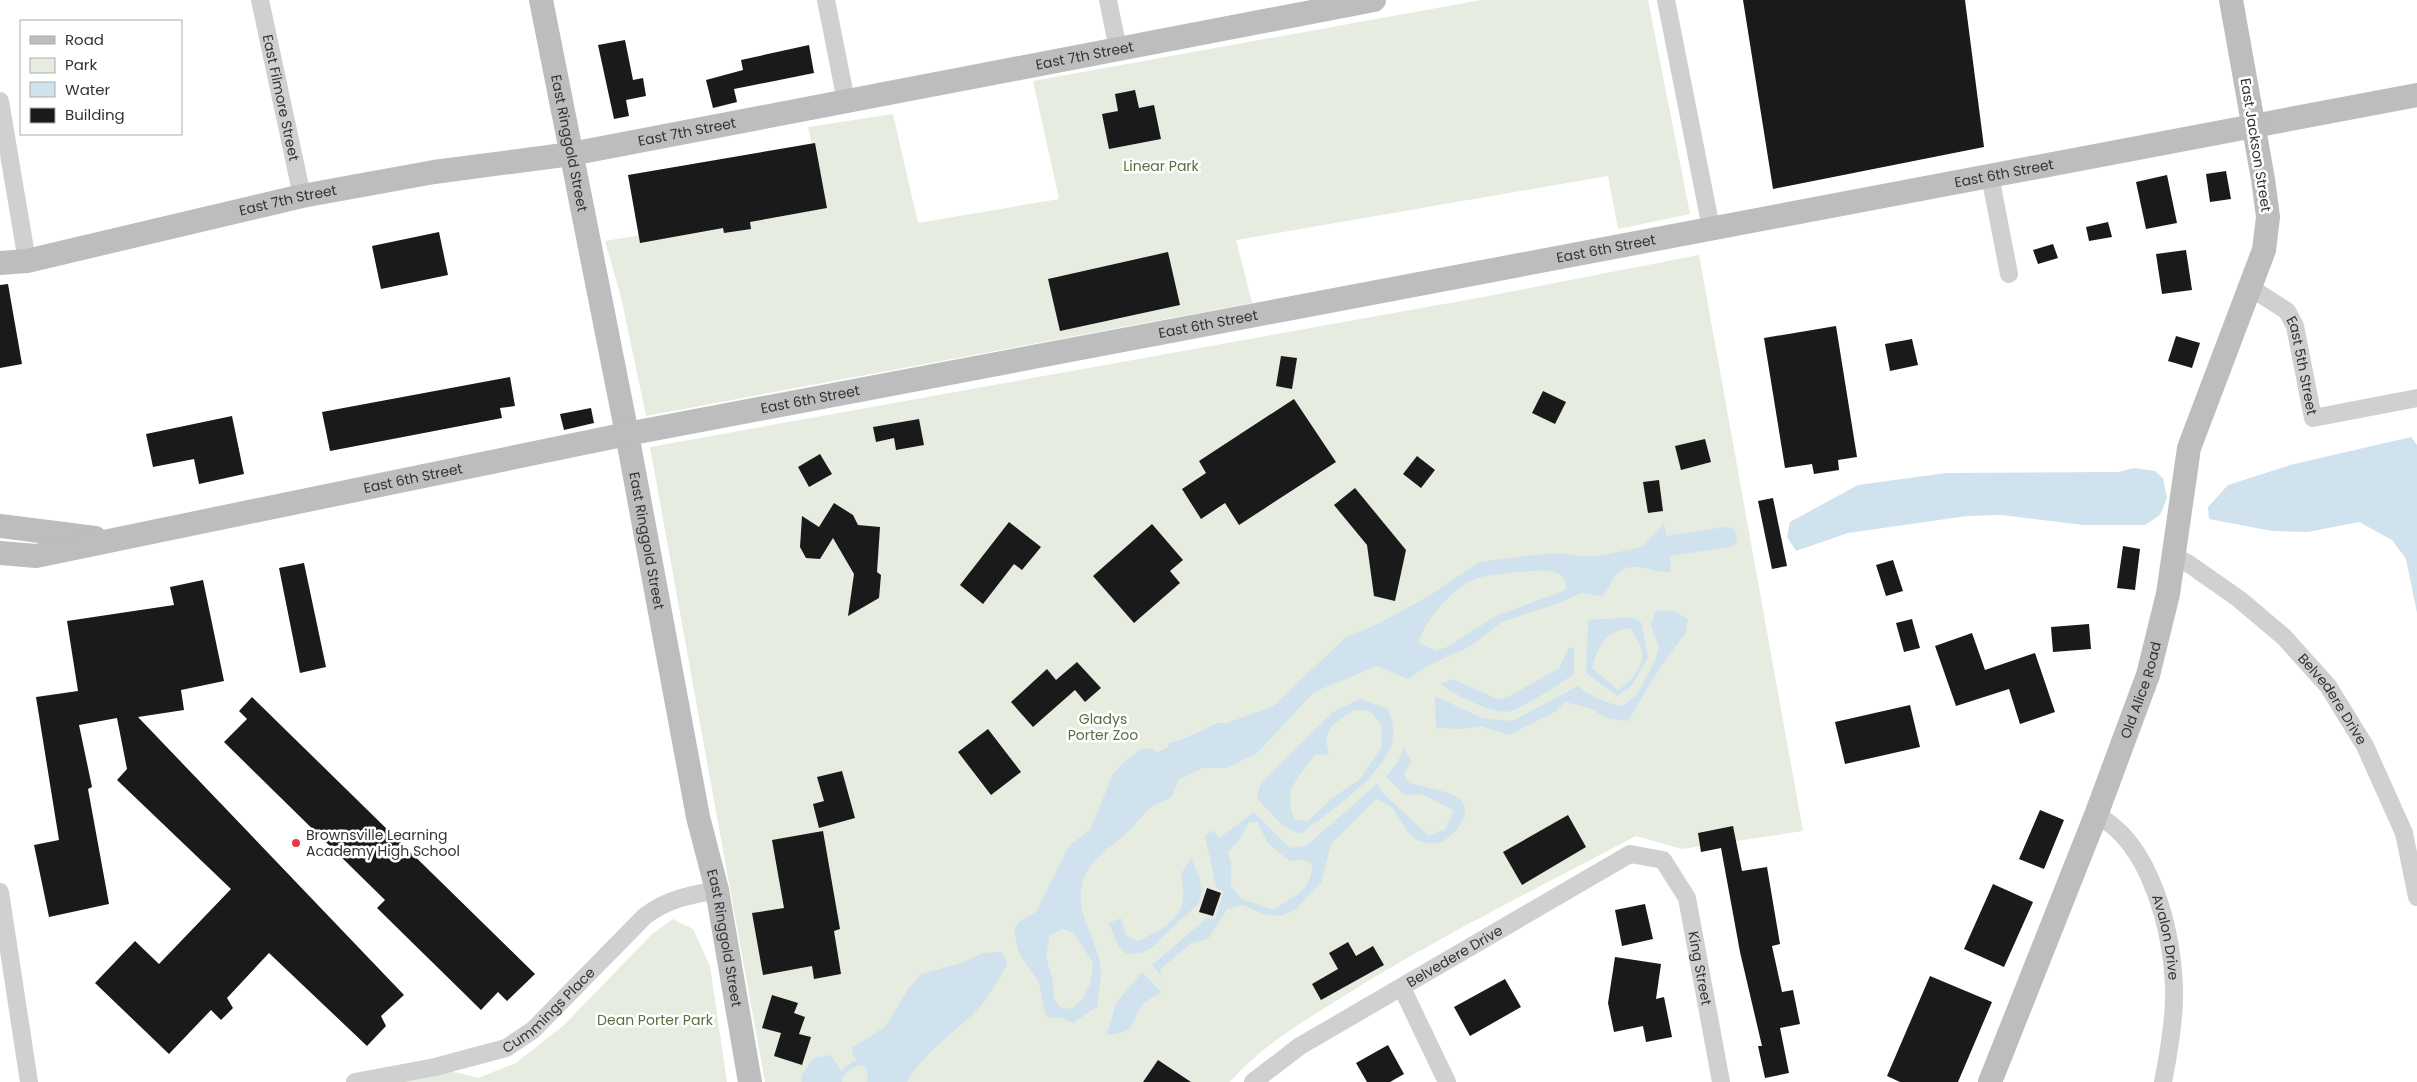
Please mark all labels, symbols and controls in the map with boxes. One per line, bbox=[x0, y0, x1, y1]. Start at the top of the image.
legend bbox=[20, 20, 182, 135]
text: Road bbox=[65, 29, 104, 50]
street label: East Filmore Street bbox=[258, 33, 304, 163]
street label: East 7th Street bbox=[1034, 36, 1135, 75]
text: Park bbox=[65, 54, 97, 75]
street label: East Ringgold Street bbox=[546, 73, 593, 214]
street label: East Jackson Street bbox=[2236, 77, 2276, 213]
text: Water bbox=[65, 79, 111, 100]
text: Building bbox=[65, 104, 125, 125]
street label: East 7th Street bbox=[636, 113, 738, 151]
street label: East 6th Street bbox=[1953, 154, 2055, 192]
park label: Linear Park bbox=[1123, 156, 1200, 176]
street label: East 7th Street bbox=[237, 180, 338, 221]
street label: East 6th Street bbox=[1555, 229, 1657, 268]
street label: East 6th Street bbox=[1157, 305, 1259, 343]
street label: East 5th Street bbox=[2281, 312, 2322, 417]
street label: East 6th Street bbox=[759, 380, 861, 418]
street label: East 6th Street bbox=[362, 458, 464, 498]
street label: East Ringgold Street bbox=[624, 470, 669, 611]
street label: Old Alice Road bbox=[2115, 640, 2166, 742]
street label: Belvedere Drive bbox=[2293, 649, 2372, 749]
park label: Gladys Porter Zoo bbox=[1068, 709, 1138, 745]
place label: Brownsville Learning Academy High School bbox=[306, 825, 460, 861]
marker: Brownsville Learning Academy High School bbox=[290, 837, 302, 849]
street label: East Ringgold Street bbox=[702, 867, 747, 1008]
street label: Avalon Drive bbox=[2147, 891, 2184, 981]
street label: Belvedere Drive bbox=[1403, 920, 1507, 992]
street label: King Street bbox=[1683, 930, 1717, 1007]
street label: Cummings Place bbox=[498, 962, 600, 1058]
park label: Dean Porter Park bbox=[597, 1010, 714, 1030]

